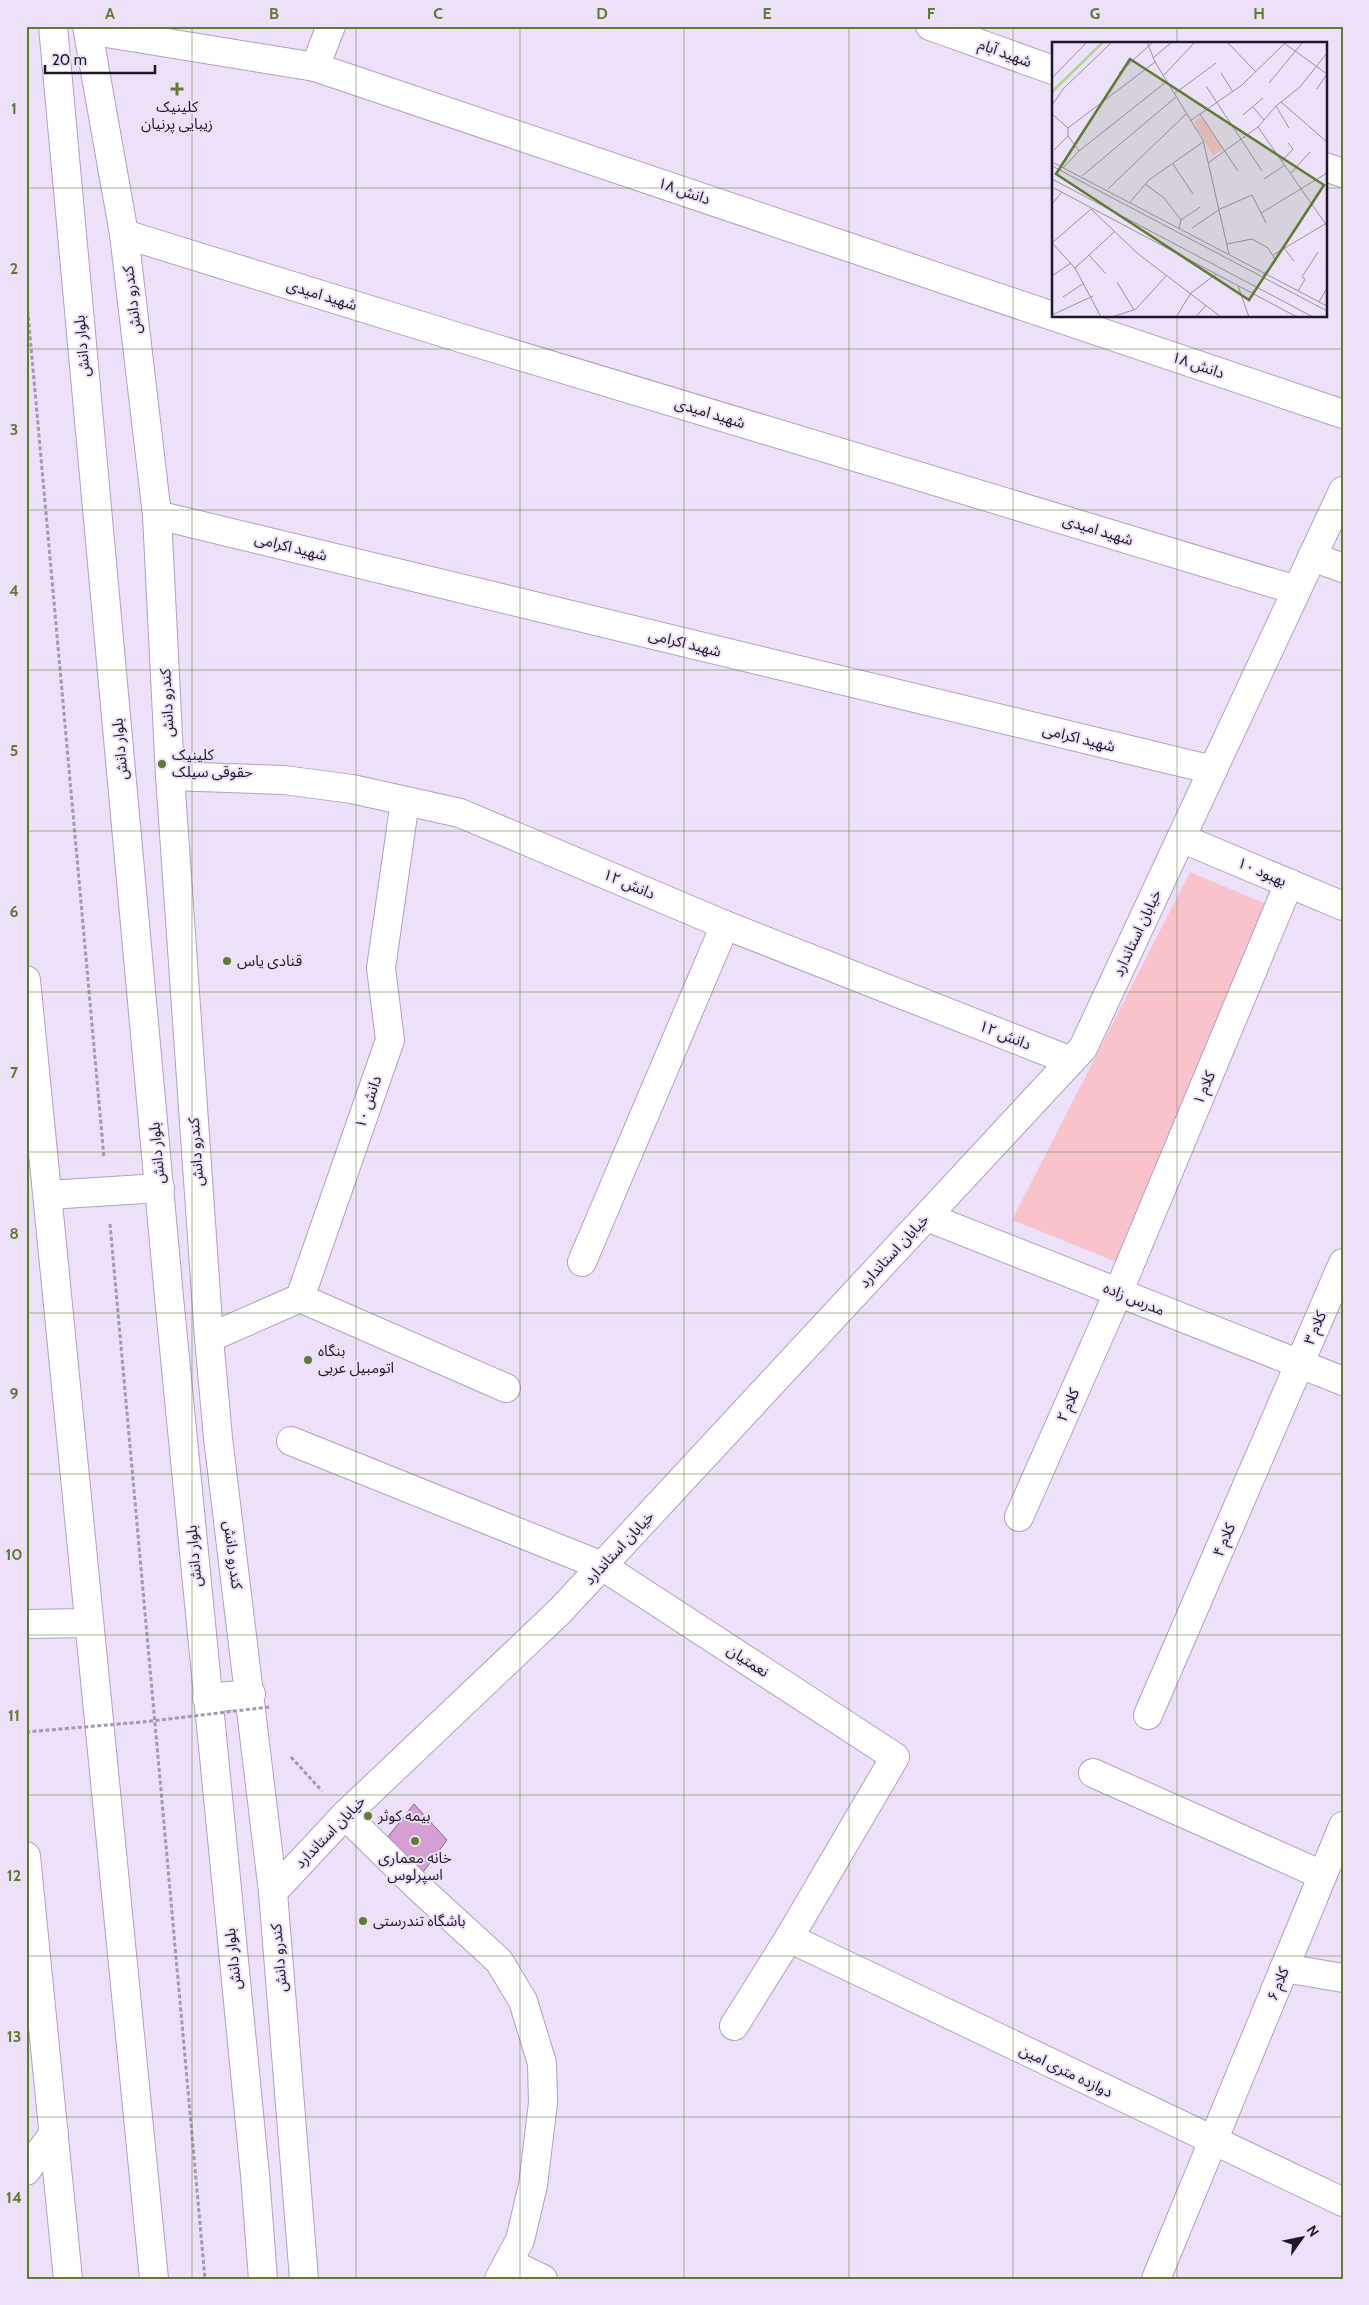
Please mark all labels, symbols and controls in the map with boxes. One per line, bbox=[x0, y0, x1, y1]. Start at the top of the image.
text: A bbox=[105, 4, 115, 23]
text: B bbox=[269, 4, 279, 23]
text: C bbox=[433, 4, 443, 23]
text: D bbox=[596, 4, 608, 23]
text: E bbox=[762, 4, 772, 23]
text: F bbox=[927, 4, 936, 23]
text: G bbox=[1090, 4, 1100, 23]
text: H bbox=[1253, 4, 1265, 23]
street label: شهید آبام bbox=[975, 35, 1034, 73]
scale bar bbox=[45, 42, 155, 74]
inset map bbox=[1052, 42, 1326, 318]
text: 20 m bbox=[52, 51, 87, 69]
marker: کلینیک زیبایی پرنیان bbox=[170, 82, 184, 96]
place label: کلینیک زیبایی پرنیان bbox=[141, 98, 213, 134]
text: 1 bbox=[11, 99, 17, 118]
street label: دانش ۱۸ bbox=[655, 174, 713, 208]
text: 2 bbox=[10, 259, 18, 278]
street label: کندرو دانش bbox=[119, 264, 145, 335]
street label: شهید امیدی bbox=[285, 276, 360, 314]
street label: بلوار دانش bbox=[70, 314, 94, 378]
street label: دانش ۱۸ bbox=[1169, 348, 1227, 382]
street label: شهید امیدی bbox=[673, 394, 748, 432]
text: 3 bbox=[10, 420, 18, 439]
street label: شهید امیدی bbox=[1061, 511, 1136, 549]
street label: شهید اکرامی bbox=[253, 529, 329, 565]
text: 4 bbox=[9, 581, 19, 600]
street label: شهید اکرامی bbox=[647, 625, 723, 661]
street label: کندرو دانش bbox=[156, 667, 178, 738]
street label: بلوار دانش bbox=[108, 717, 132, 781]
street label: شهید اکرامی bbox=[1041, 720, 1117, 756]
text: 5 bbox=[10, 741, 18, 760]
place label: کلینیک حقوقی سیلک bbox=[172, 746, 253, 781]
marker: کلینیک حقوقی سیلک bbox=[156, 758, 168, 770]
street label: بهبود ۱۰ bbox=[1235, 854, 1289, 890]
street label: دانش ۱۲ bbox=[600, 865, 658, 903]
street label: خیابان استاندارد bbox=[1109, 886, 1165, 979]
text: 6 bbox=[10, 902, 19, 921]
place label: قنادی یاس bbox=[237, 952, 302, 970]
marker: قنادی یاس bbox=[221, 955, 233, 967]
street label: دانش ۱۲ bbox=[976, 1016, 1034, 1054]
text: 7 bbox=[10, 1063, 19, 1082]
street label: کلام ۱ bbox=[1189, 1068, 1221, 1108]
street label: دانش ۱۰ bbox=[351, 1073, 385, 1131]
street label: کندرو دانش bbox=[185, 1116, 207, 1187]
street label: بلوار دانش bbox=[145, 1121, 169, 1185]
street label: خیابان استاندارد bbox=[855, 1210, 933, 1291]
text: 8 bbox=[9, 1224, 19, 1243]
street label: مدرس زاده bbox=[1101, 1279, 1167, 1319]
street label: کلام ۳ bbox=[1300, 1308, 1332, 1348]
place label: بنگاه اتومبیل عربی bbox=[318, 1342, 394, 1377]
marker: بنگاه اتومبیل عربی bbox=[302, 1354, 314, 1366]
text: 9 bbox=[10, 1384, 19, 1403]
street label: کلام ۲ bbox=[1053, 1385, 1085, 1425]
street label: خیابان استاندارد bbox=[580, 1507, 658, 1588]
street label: کندرو دانش bbox=[220, 1520, 246, 1591]
street label: کلام ۴ bbox=[1209, 1520, 1241, 1560]
street label: بلوار دانش bbox=[182, 1524, 206, 1588]
text: 10 bbox=[5, 1545, 23, 1564]
street label: نعمتیان bbox=[724, 1641, 772, 1681]
text: 11 bbox=[8, 1706, 20, 1725]
street label: خیابان استاندارد bbox=[291, 1792, 369, 1872]
place label: بیمه کوثر bbox=[377, 1807, 431, 1825]
marker: بیمه کوثر bbox=[362, 1810, 374, 1822]
marker: خانه معماری اسپرلوس bbox=[409, 1835, 421, 1847]
place label: خانه معماری اسپرلوس bbox=[378, 1849, 452, 1885]
text: 12 bbox=[7, 1866, 21, 1885]
place label: باشگاه تندرستی bbox=[373, 1912, 466, 1930]
marker: باشگاه تندرستی bbox=[357, 1915, 369, 1927]
street label: کندرو دانش bbox=[267, 1922, 291, 1993]
street label: بلوار دانش bbox=[221, 1927, 245, 1991]
street label: کلام ۶ bbox=[1263, 1964, 1295, 2004]
text: 13 bbox=[7, 2027, 21, 2046]
street label: دوازده متری امین bbox=[1017, 2041, 1115, 2101]
text: 14 bbox=[6, 2188, 22, 2207]
north arrow bbox=[1276, 2212, 1326, 2262]
text: N bbox=[1303, 2222, 1323, 2240]

